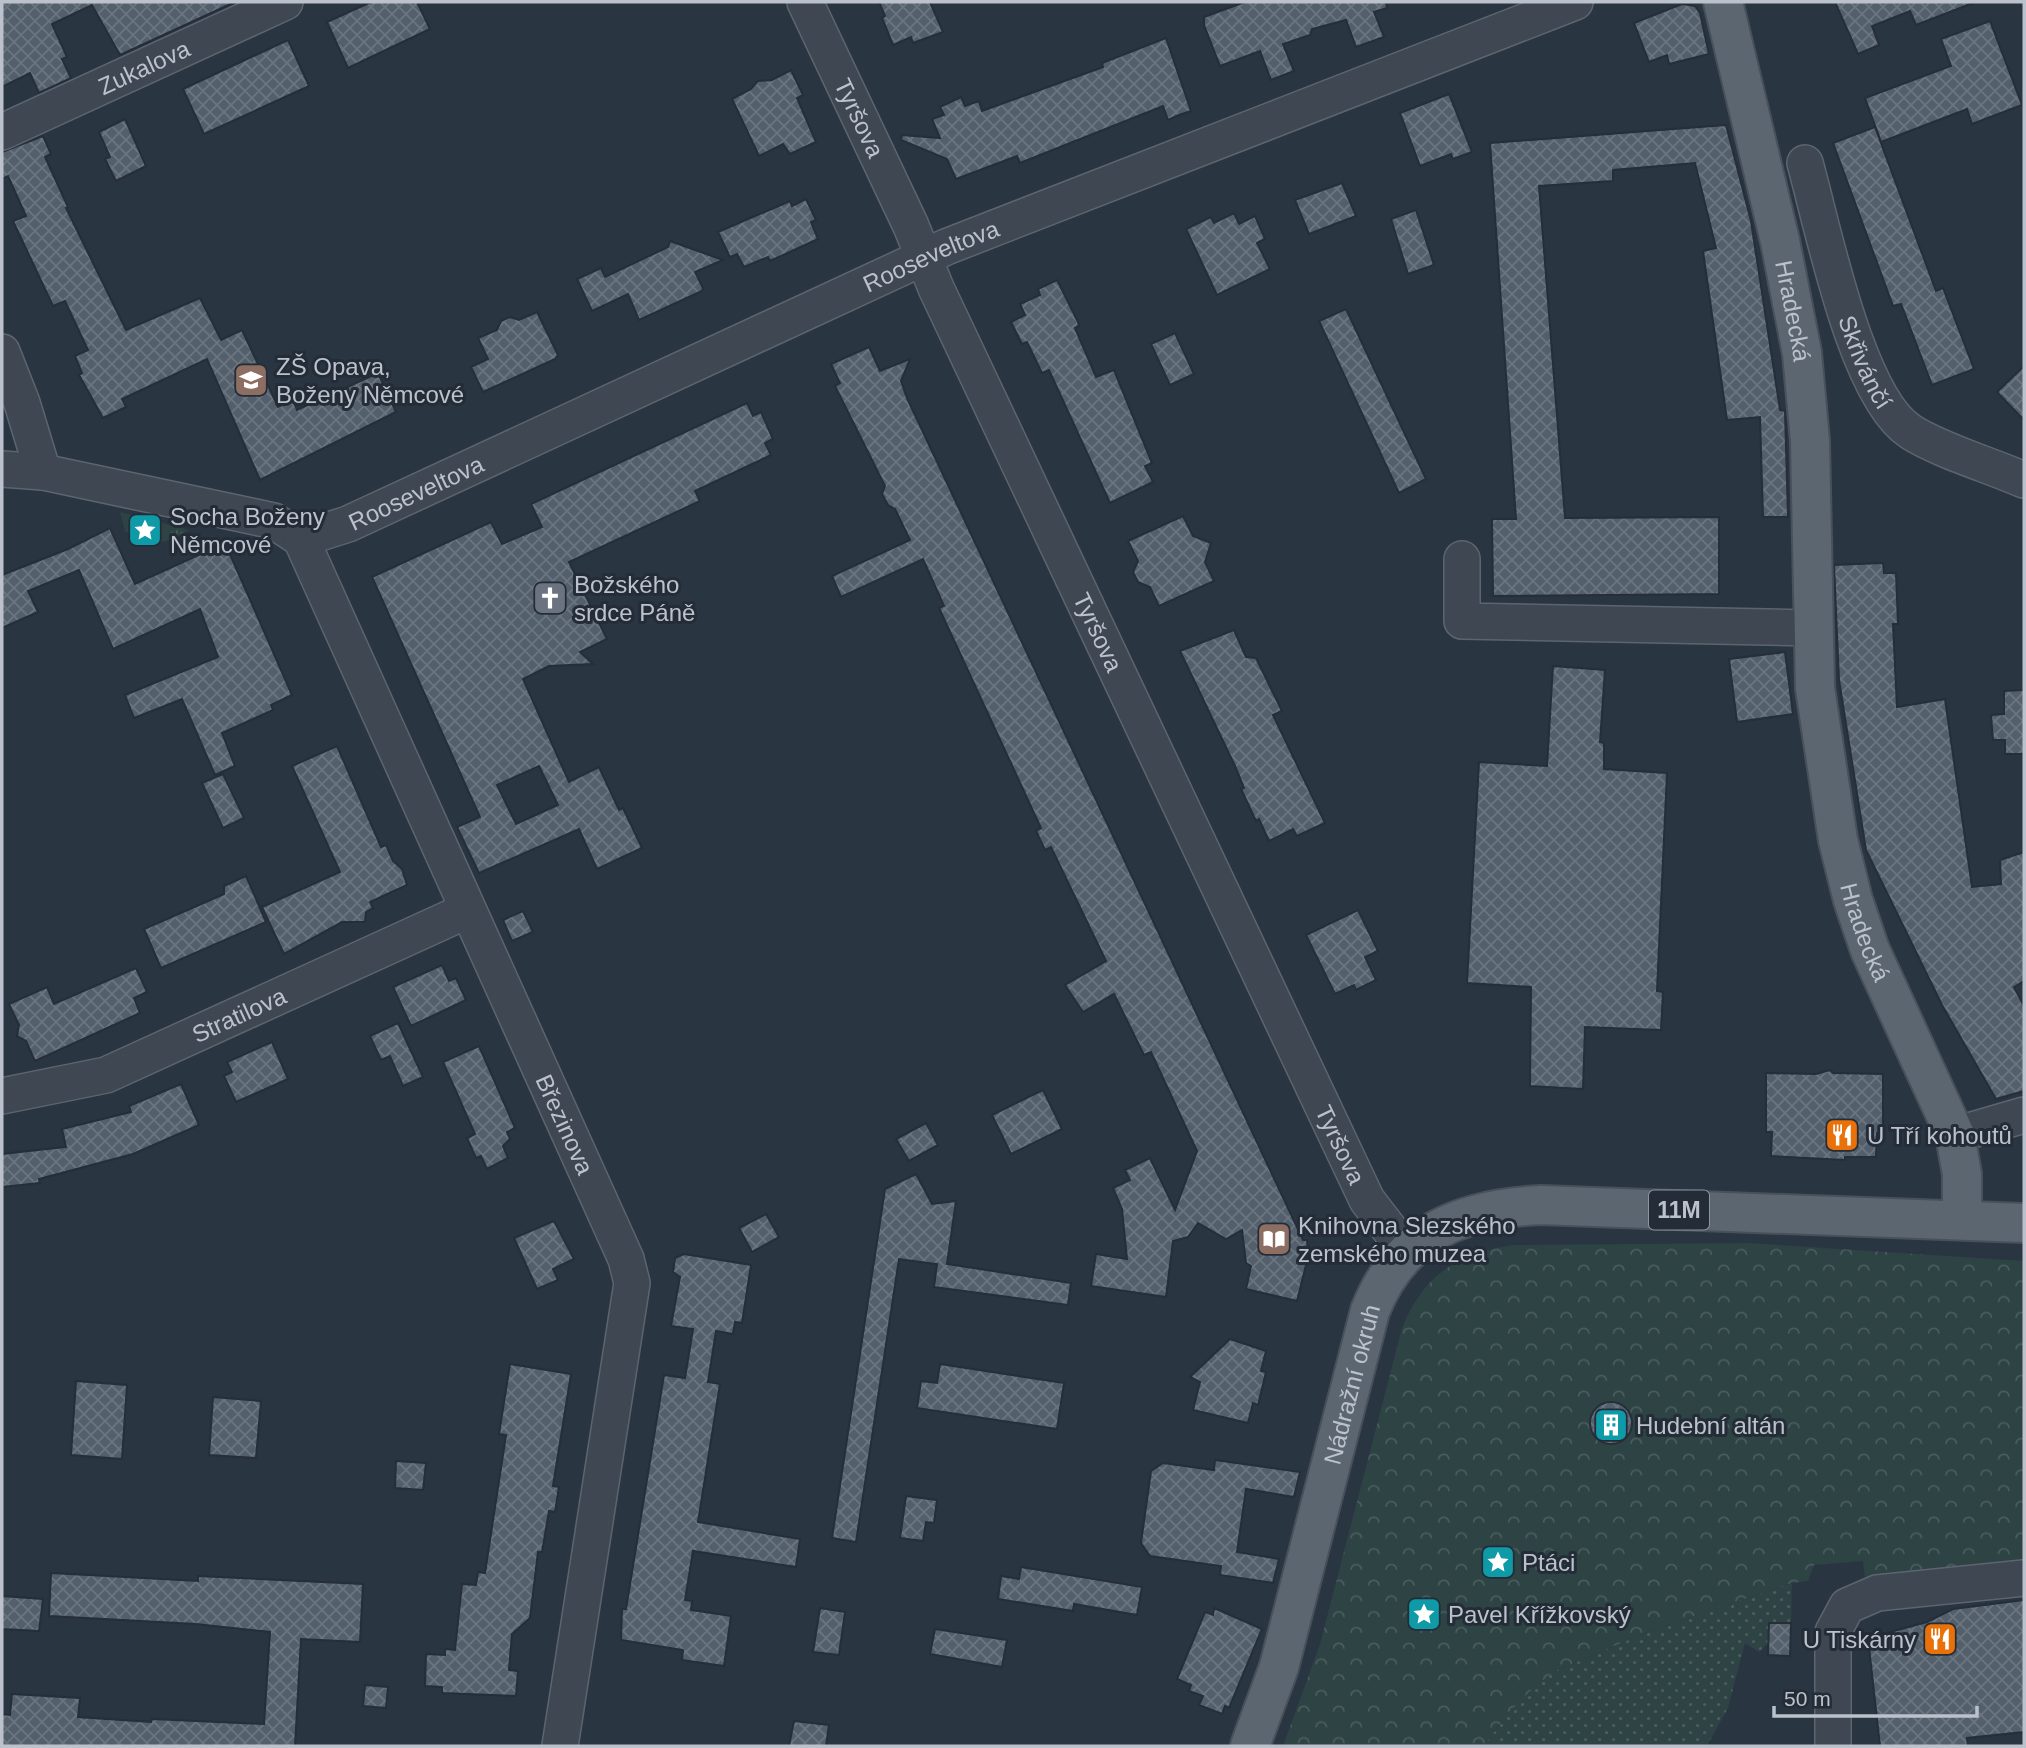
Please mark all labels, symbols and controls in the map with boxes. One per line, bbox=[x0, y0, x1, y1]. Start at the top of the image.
street label: Zukalova bbox=[94, 34, 194, 99]
street label: Tyršova bbox=[830, 74, 890, 162]
street label: Rooseveltova bbox=[859, 214, 1003, 297]
street label: Hradecká bbox=[1771, 258, 1816, 363]
street label: Skřivánčí bbox=[1834, 312, 1898, 414]
place label: ZŠ Opava, Boženy Němcové bbox=[276, 353, 464, 408]
school or university icon: ZŠ Opava, Boženy Němcové bbox=[232, 361, 270, 399]
street label: Rooseveltova bbox=[344, 450, 488, 535]
place label: Socha Boženy Němcové bbox=[170, 503, 325, 558]
place icon: Socha Boženy Němcové bbox=[126, 511, 164, 549]
place label: Božského srdce Páně bbox=[574, 571, 695, 626]
church icon: Božského srdce Páně bbox=[531, 579, 569, 617]
street label: Tyršova bbox=[1068, 588, 1129, 676]
street label: Hradecká bbox=[1836, 880, 1896, 986]
street label: Stratilova bbox=[188, 981, 290, 1048]
street label: Březinova bbox=[531, 1070, 600, 1179]
street label: Tyršova bbox=[1311, 1101, 1371, 1189]
restaurant icon: U Tří kohoutů bbox=[1823, 1116, 1861, 1154]
place label: U Tří kohoutů bbox=[1867, 1122, 2012, 1149]
road number: 11M bbox=[1649, 1190, 1709, 1230]
place label: Knihovna Slezského zemského muzea bbox=[1298, 1212, 1515, 1267]
library icon: Knihovna Slezského zemského muzea bbox=[1255, 1220, 1293, 1258]
street label: Nádražní okruh bbox=[1318, 1301, 1385, 1467]
building icon: Hudební altán bbox=[1592, 1406, 1630, 1444]
place label: Hudební altán bbox=[1636, 1412, 1785, 1439]
place icon: Ptáci bbox=[1479, 1543, 1517, 1581]
place label: Ptáci bbox=[1522, 1549, 1575, 1576]
place icon: Pavel Křížkovský bbox=[1405, 1595, 1443, 1633]
place label: Pavel Křížkovský bbox=[1448, 1601, 1631, 1628]
restaurant icon: U Tiskárny bbox=[1921, 1620, 1959, 1658]
place label: U Tiskárny bbox=[1803, 1626, 1916, 1653]
scale bar bbox=[1774, 1674, 1977, 1718]
text: 50 m bbox=[1784, 1687, 1831, 1710]

